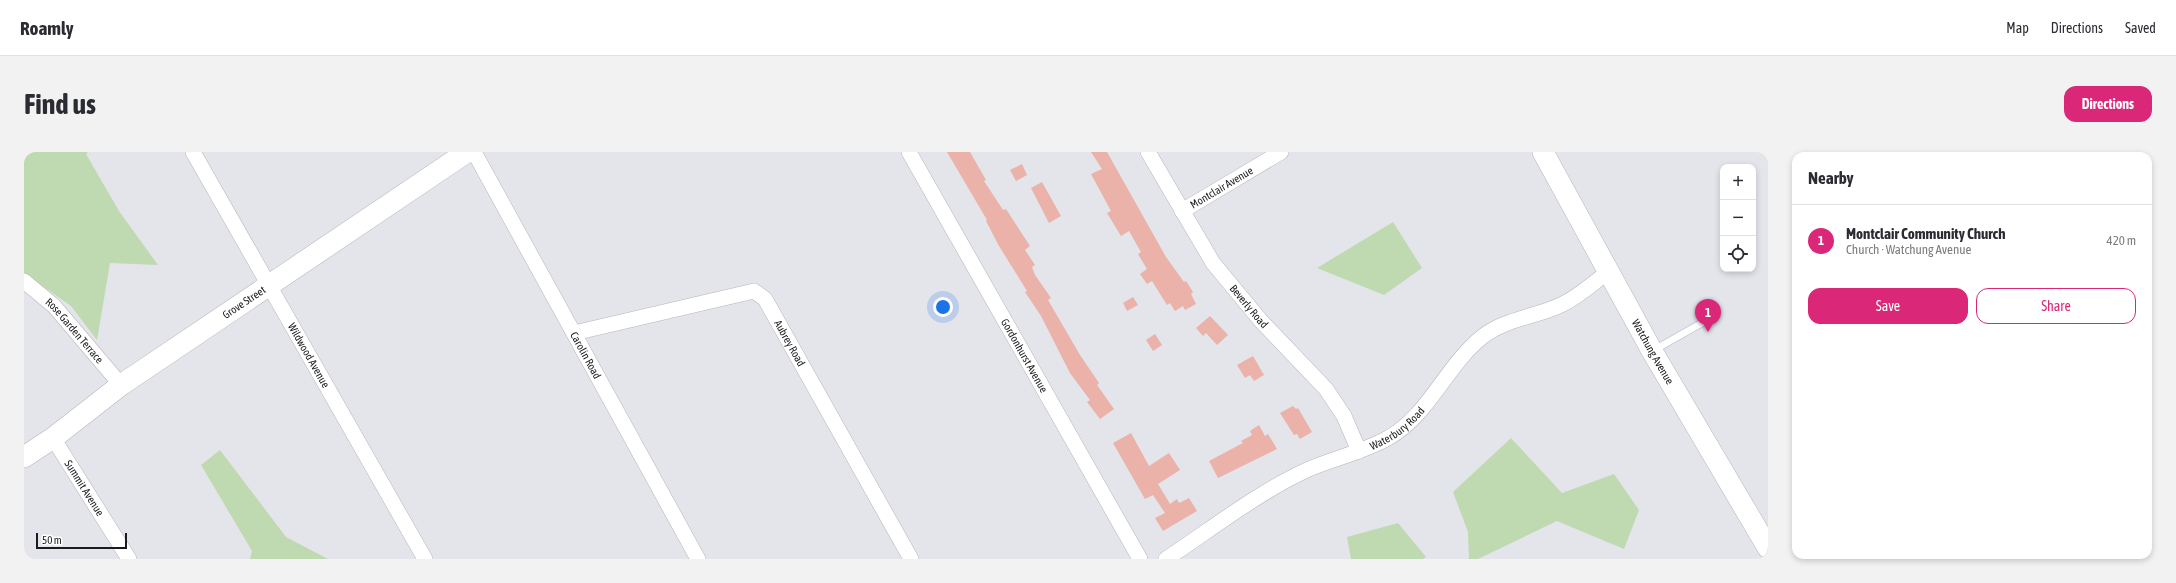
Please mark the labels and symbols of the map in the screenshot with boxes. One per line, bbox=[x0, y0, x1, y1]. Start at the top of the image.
street label: Montclair Avenue bbox=[1188, 164, 1255, 211]
street label: Beverly Road bbox=[1228, 282, 1270, 331]
street label: Grove Street bbox=[220, 284, 268, 321]
street label: Rose Garden Terrace bbox=[43, 296, 106, 366]
your location bbox=[933, 297, 953, 317]
pin: 1 bbox=[1695, 299, 1721, 332]
street label: Gordonhurst Avenue bbox=[999, 316, 1050, 395]
street label: Watchung Avenue bbox=[1630, 317, 1676, 386]
street label: Aubrey Road bbox=[772, 318, 808, 368]
street label: Wildwood Avenue bbox=[286, 321, 332, 390]
street label: Carolin Road bbox=[568, 330, 604, 381]
street label: Waterbury Road bbox=[1368, 405, 1427, 452]
street label: Summit Avenue bbox=[62, 458, 106, 518]
scale bar bbox=[36, 531, 127, 550]

